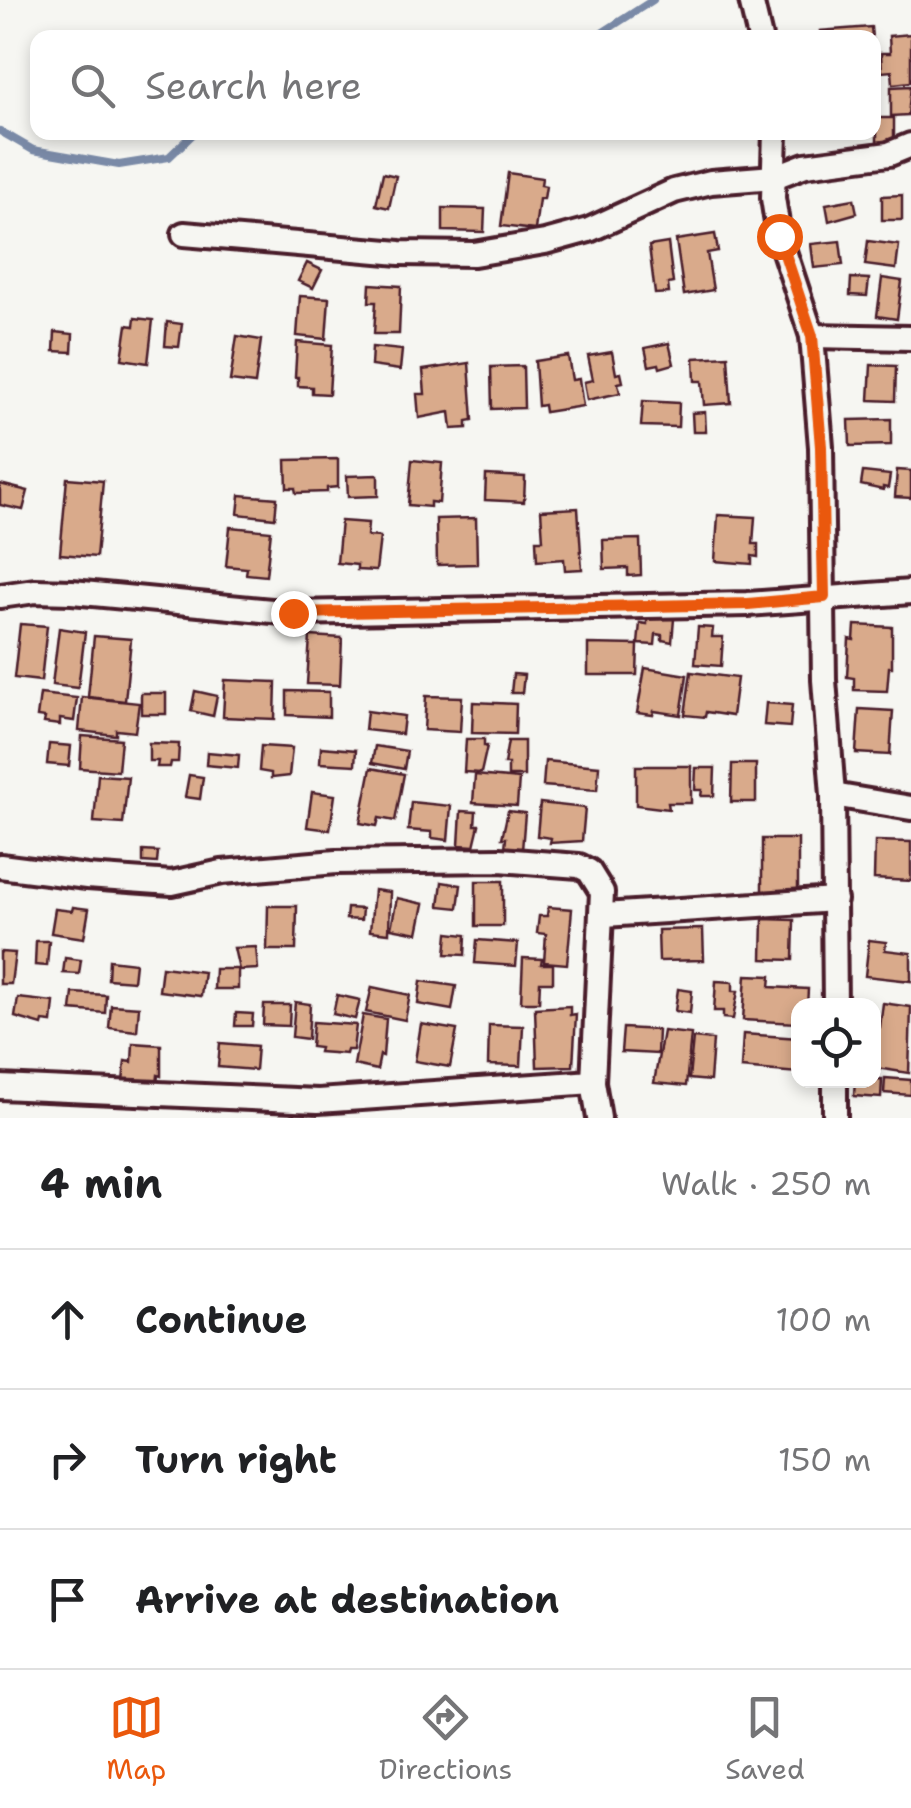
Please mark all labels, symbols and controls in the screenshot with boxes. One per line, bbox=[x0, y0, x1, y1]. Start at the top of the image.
search box bbox=[30, 30, 881, 140]
icon: search bbox=[65, 58, 120, 113]
text: Search here bbox=[145, 60, 362, 111]
route start bbox=[757, 214, 803, 260]
route end bbox=[271, 591, 317, 637]
map controls bbox=[791, 998, 881, 1088]
button: locate bbox=[791, 998, 881, 1088]
text: 4 min bbox=[40, 1155, 162, 1211]
text: Walk · 250 m bbox=[661, 1162, 871, 1205]
icon: ahead bbox=[40, 1292, 95, 1347]
text: Continue bbox=[135, 1294, 307, 1345]
text: 100 m bbox=[775, 1298, 871, 1341]
icon: right bbox=[40, 1432, 95, 1487]
text: Turn right bbox=[135, 1434, 337, 1485]
text: 150 m bbox=[778, 1438, 871, 1481]
icon: arrive bbox=[40, 1572, 95, 1627]
text: Arrive at destination bbox=[135, 1574, 559, 1625]
tab: Map bbox=[106, 1690, 166, 1788]
tab: Directions bbox=[379, 1690, 512, 1788]
tab: Saved bbox=[725, 1690, 805, 1788]

